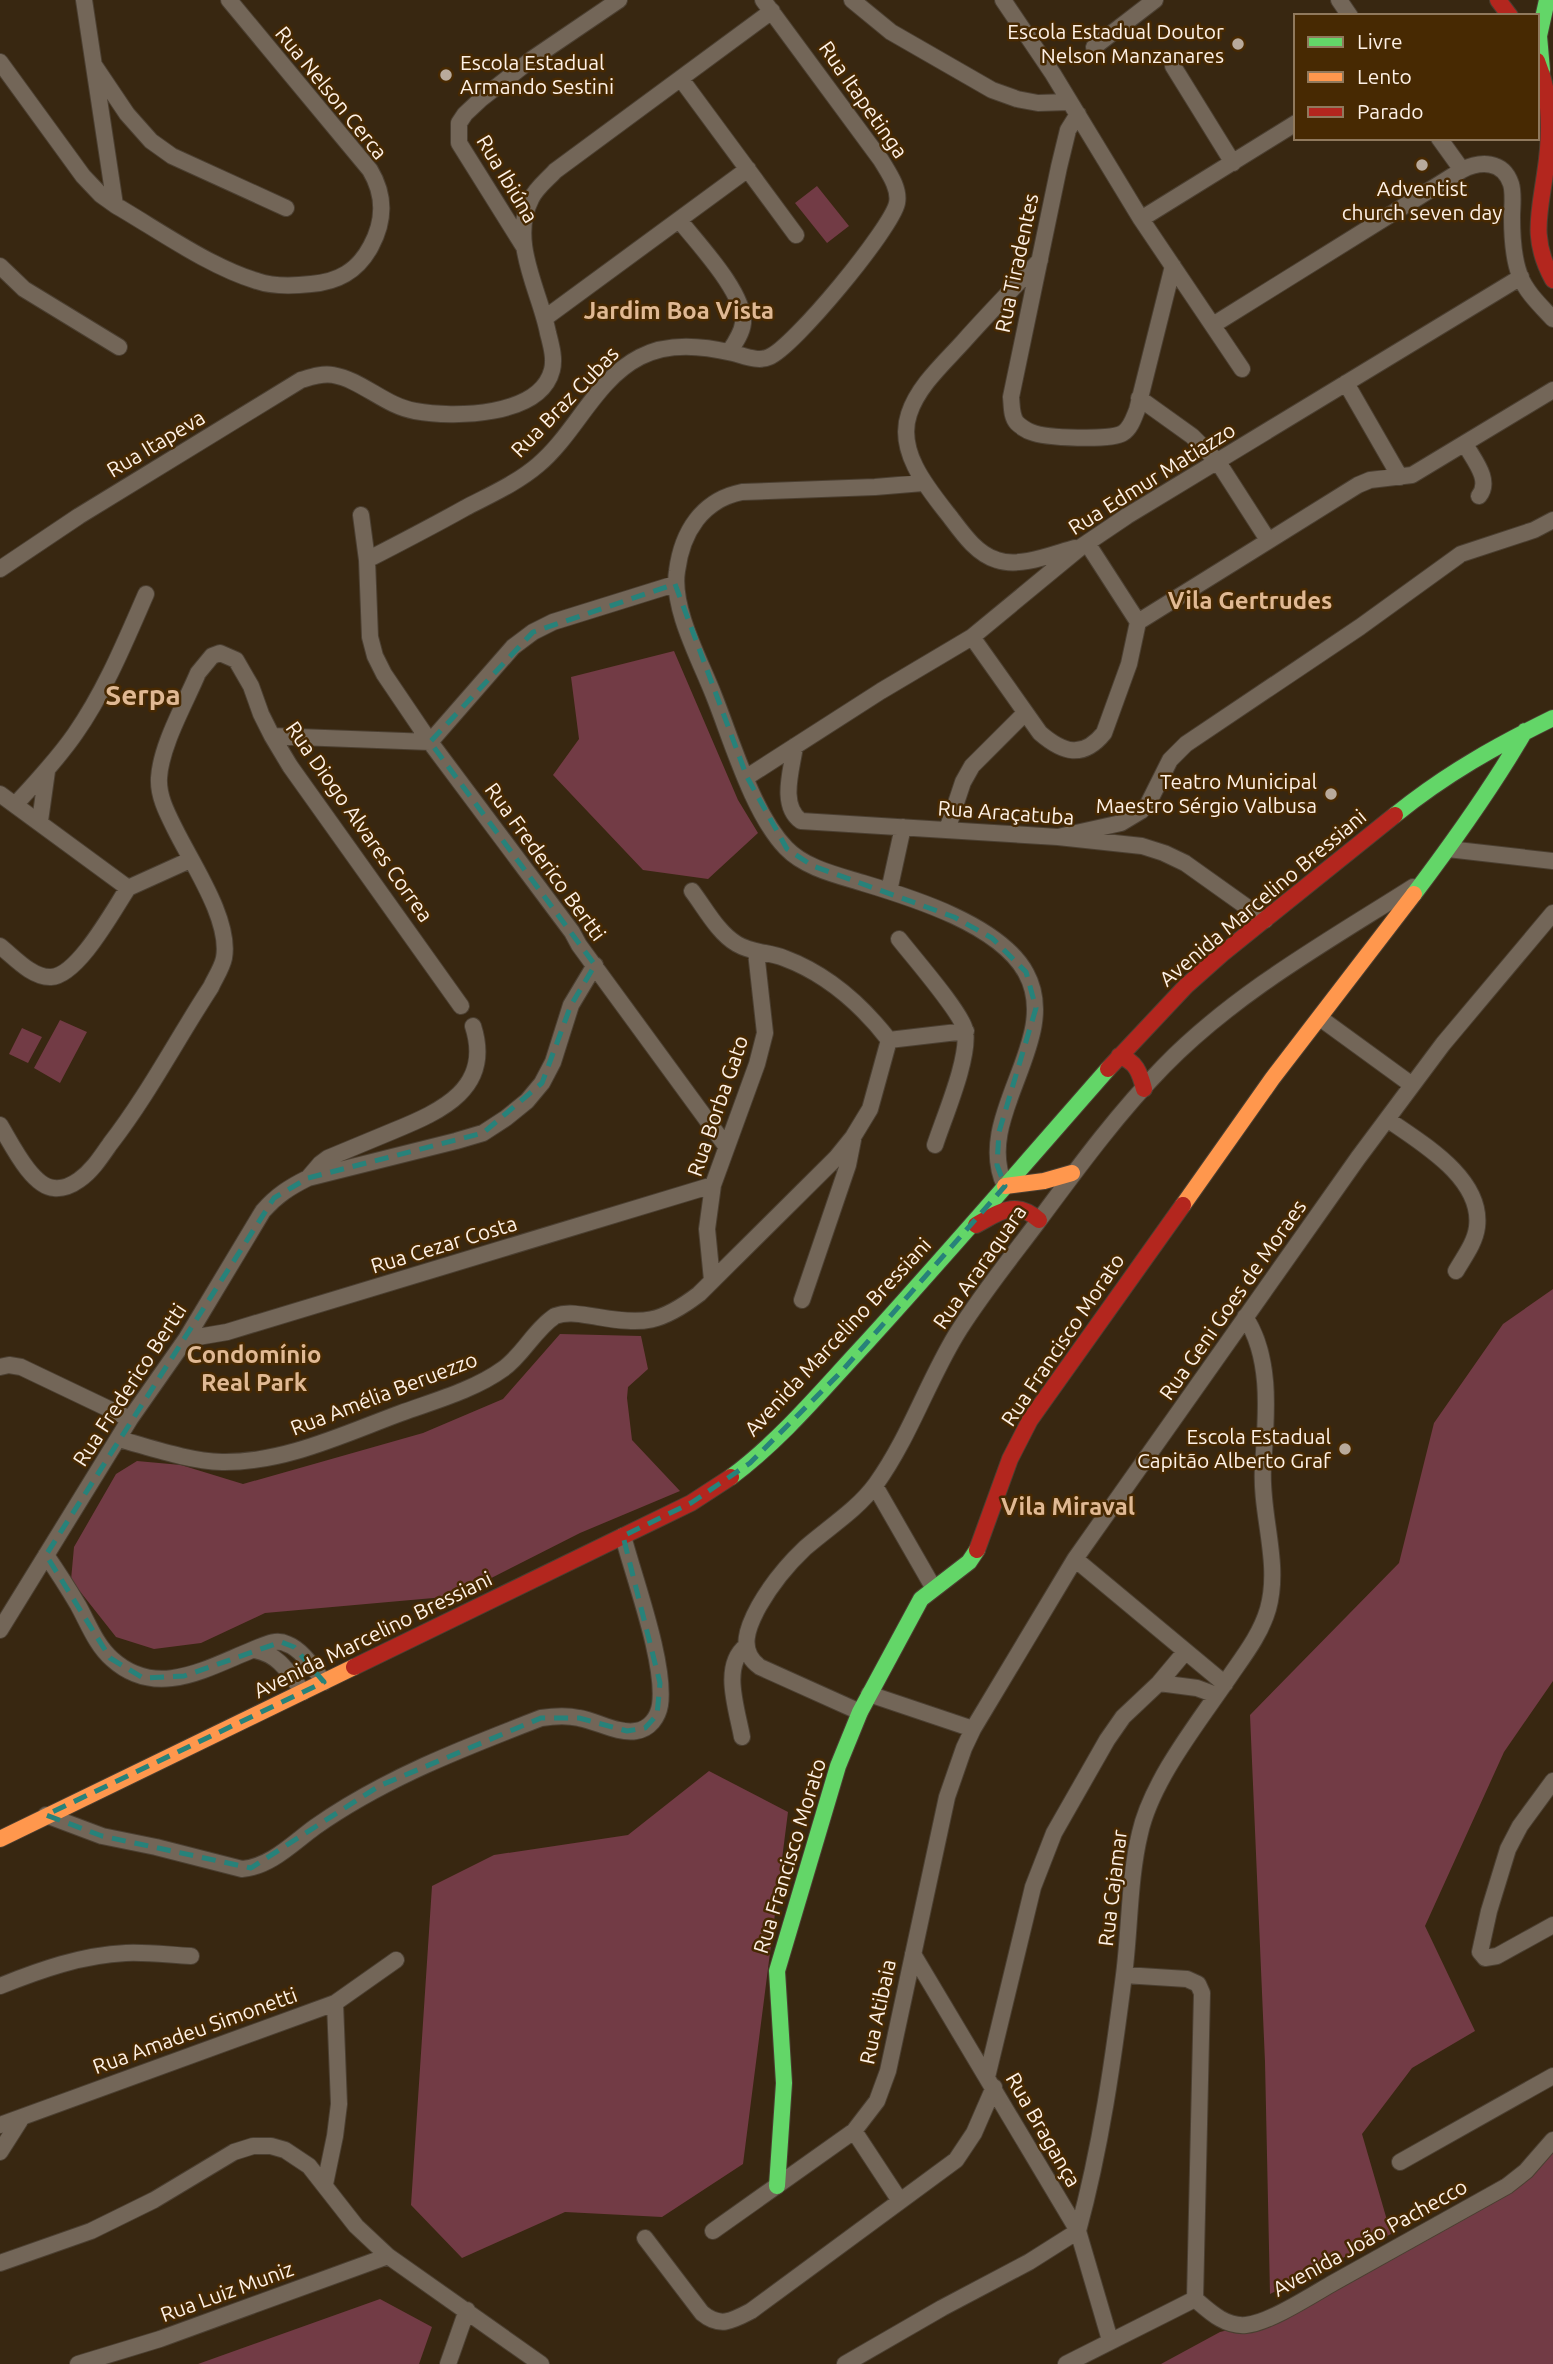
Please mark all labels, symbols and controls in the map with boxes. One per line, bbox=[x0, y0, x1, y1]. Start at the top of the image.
legend bbox=[1294, 14, 1539, 140]
place label: Escola Estadual Doutor Nelson Manzanares bbox=[1007, 19, 1224, 67]
street label: Rua Nelson Cerca bbox=[271, 21, 393, 164]
text: Livre bbox=[1357, 29, 1403, 53]
street label: Rua Itapetinga bbox=[815, 36, 913, 162]
marker: Escola Estadual Doutor Nelson Manzanares bbox=[1230, 36, 1246, 52]
place label: Escola Estadual Armando Sestini bbox=[460, 50, 614, 98]
text: Lento bbox=[1357, 64, 1412, 88]
marker: Escola Estadual Armando Sestini bbox=[438, 67, 454, 83]
text: Parado bbox=[1357, 99, 1423, 123]
street label: Rua Ibiúna bbox=[472, 130, 543, 227]
marker: Adventist church seven day bbox=[1414, 157, 1430, 173]
place label: Adventist church seven day bbox=[1342, 176, 1502, 224]
street label: Rua Tiradentes bbox=[990, 191, 1042, 334]
district label: Jardim Boa Vista bbox=[584, 297, 774, 324]
street label: Rua Braz Cubas bbox=[506, 341, 623, 461]
street label: Rua Itapeva bbox=[102, 405, 209, 482]
street label: Rua Edmur Matiazzo bbox=[1064, 417, 1239, 539]
district label: Vila Gertrudes bbox=[1168, 587, 1332, 614]
district label: Serpa bbox=[105, 679, 181, 710]
street label: Rua Diogo Alvares Correa bbox=[281, 717, 438, 926]
place label: Teatro Municipal Maestro Sérgio Valbusa bbox=[1096, 769, 1317, 817]
street label: Rua Frederico Bertti bbox=[481, 778, 611, 945]
marker: Teatro Municipal Maestro Sérgio Valbusa bbox=[1323, 786, 1339, 802]
street label: Rua Araçatuba bbox=[937, 795, 1075, 829]
street label: Avenida Marcelino Bressiani bbox=[1154, 804, 1371, 991]
street label: Rua Borba Gato bbox=[682, 1032, 752, 1179]
street label: Rua Geni Goes de Moraes bbox=[1154, 1195, 1310, 1404]
street label: Rua Araraquara bbox=[928, 1200, 1031, 1333]
street label: Rua Cezar Costa bbox=[368, 1210, 520, 1278]
street label: Avenida Marcelino Bressiani bbox=[739, 1232, 935, 1440]
street label: Rua Francisco Morato bbox=[996, 1249, 1129, 1430]
street label: Rua Frederico Bertti bbox=[68, 1299, 191, 1470]
district label: Condomínio Real Park bbox=[187, 1341, 321, 1396]
street label: Rua Amélia Beruezzo bbox=[287, 1346, 480, 1440]
place label: Escola Estadual Capitão Alberto Graf bbox=[1137, 1424, 1332, 1472]
marker: Escola Estadual Capitão Alberto Graf bbox=[1337, 1441, 1353, 1457]
district label: Vila Miraval bbox=[1001, 1493, 1135, 1520]
street label: Avenida Marcelino Bressiani bbox=[249, 1566, 496, 1702]
street label: Rua Francisco Morato bbox=[748, 1755, 830, 1956]
street label: Rua Cajamar bbox=[1093, 1828, 1131, 1947]
street label: Rua Atibaia bbox=[854, 1957, 900, 2066]
street label: Rua Amadeu Simonetti bbox=[89, 1982, 300, 2078]
street label: Rua Bragança bbox=[1001, 2068, 1086, 2191]
street label: Avenida João Pachecco bbox=[1268, 2174, 1471, 2301]
street label: Rua Luiz Muniz bbox=[157, 2256, 297, 2326]

